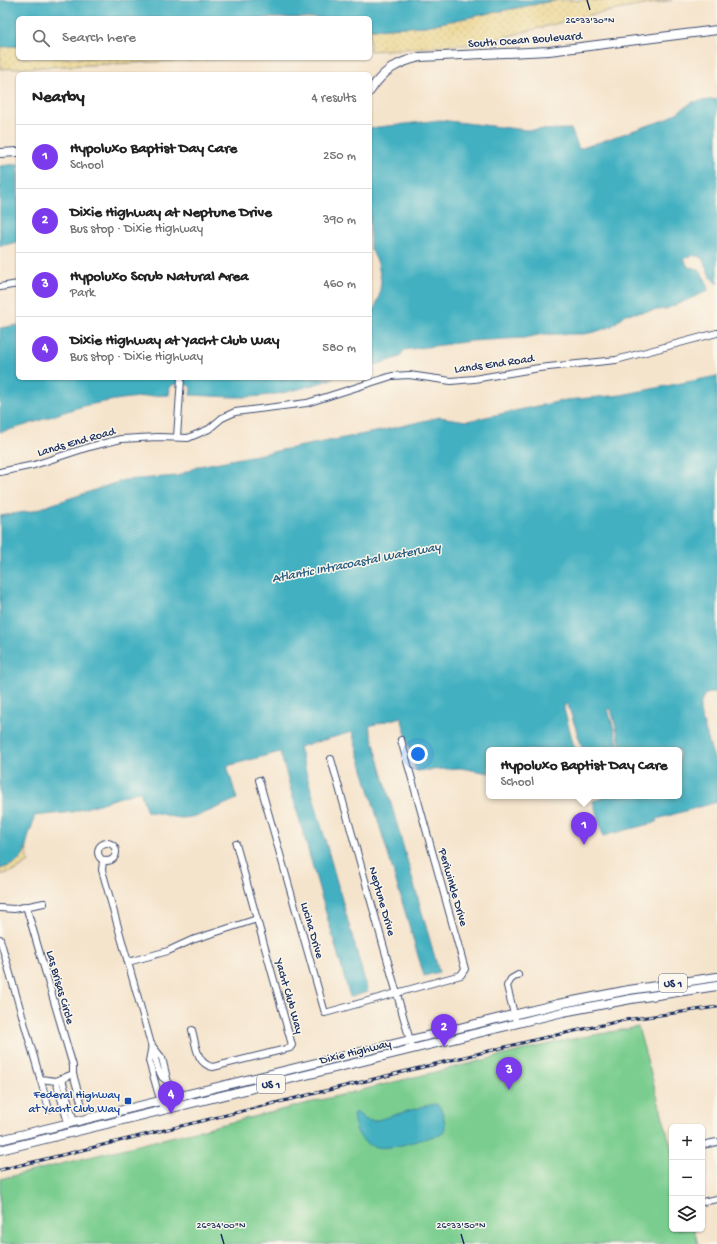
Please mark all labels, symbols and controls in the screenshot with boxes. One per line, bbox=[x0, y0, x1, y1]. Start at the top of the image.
text: 26°33'30"N bbox=[566, 15, 615, 27]
search box bbox=[16, 16, 372, 60]
icon: search bbox=[30, 27, 52, 49]
text: Search here bbox=[62, 29, 136, 47]
street label: South Ocean Boulevard bbox=[468, 30, 584, 52]
text: Nearby bbox=[32, 88, 85, 108]
text: 4 results bbox=[312, 91, 356, 106]
text: Hypoluxo Baptist Day Care bbox=[70, 140, 237, 158]
text: 1 bbox=[42, 149, 48, 164]
text: 250 m bbox=[323, 149, 356, 164]
text: School bbox=[70, 158, 104, 173]
text: Dixie Highway at Neptune Drive bbox=[70, 204, 272, 222]
text: 2 bbox=[42, 213, 48, 228]
text: 390 m bbox=[323, 213, 356, 228]
text: Bus stop · Dixie Highway bbox=[70, 222, 203, 237]
text: Hypoluxo Scrub Natural Area bbox=[70, 268, 249, 286]
text: 3 bbox=[42, 277, 48, 292]
text: 460 m bbox=[324, 277, 356, 292]
text: Park bbox=[70, 286, 95, 301]
text: Dixie Highway at Yacht Club Way bbox=[70, 332, 279, 350]
text: 4 bbox=[42, 341, 48, 356]
text: 580 m bbox=[322, 341, 356, 356]
text: Bus stop · Dixie Highway bbox=[70, 350, 203, 365]
street label: Lands End Road bbox=[454, 352, 536, 378]
street label: Lands End Road bbox=[36, 425, 118, 461]
water label: Atlantic Intracoastal Waterway bbox=[271, 539, 444, 587]
your location bbox=[408, 744, 428, 764]
popup bbox=[486, 747, 682, 799]
text: Hypoluxo Baptist Day Care bbox=[500, 757, 668, 775]
text: School bbox=[500, 775, 534, 790]
pin: 1 bbox=[571, 812, 597, 845]
street label: Periwinkle Drive bbox=[434, 846, 470, 929]
street label: Neptune Drive bbox=[365, 865, 398, 939]
street label: Lucina Drive bbox=[296, 901, 326, 961]
street label: Las Brisas Circle bbox=[42, 949, 76, 1027]
street label: Yacht Club Way bbox=[270, 957, 305, 1036]
road number: US 1 bbox=[659, 974, 687, 992]
pin: 2 bbox=[431, 1014, 457, 1047]
street label: Dixie Highway bbox=[317, 1037, 393, 1069]
pin: 3 bbox=[496, 1057, 522, 1090]
road number: US 1 bbox=[257, 1075, 285, 1093]
pin: 4 bbox=[158, 1081, 184, 1114]
place label: Federal Highway at Yacht Club Way bbox=[28, 1089, 120, 1117]
marker: Federal Highway at Yacht Club Way bbox=[123, 1096, 133, 1106]
map controls bbox=[669, 1124, 705, 1232]
button: + bbox=[669, 1124, 705, 1160]
button: − bbox=[669, 1160, 705, 1196]
button: layers bbox=[669, 1196, 705, 1232]
text: 26°34'00"N bbox=[197, 1220, 246, 1232]
text: 26°33'50"N bbox=[436, 1220, 486, 1232]

